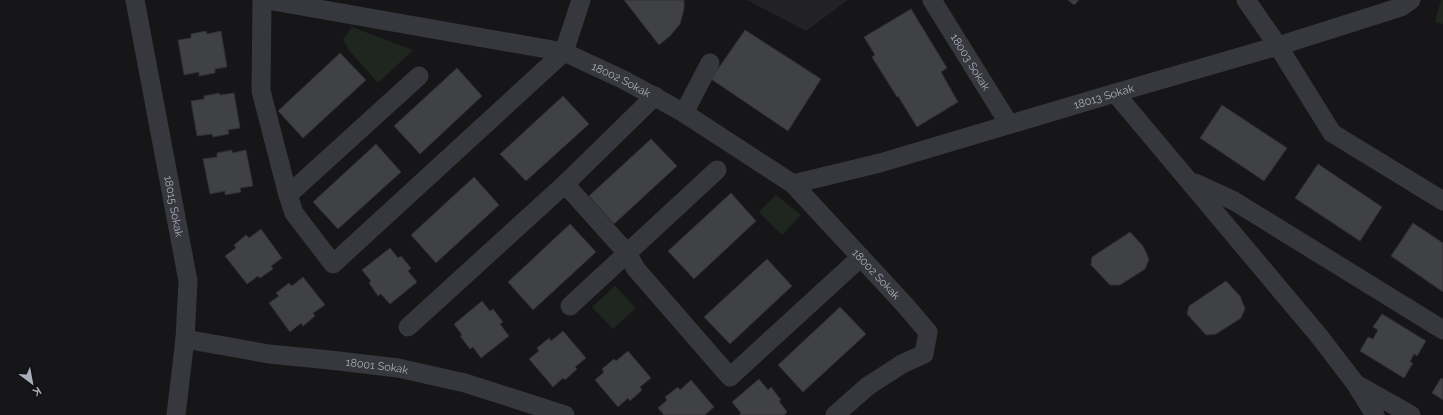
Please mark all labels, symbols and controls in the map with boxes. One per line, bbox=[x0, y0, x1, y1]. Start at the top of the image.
street label: 18003 Sokak bbox=[948, 32, 993, 93]
street label: 18002 Sokak bbox=[589, 60, 653, 100]
street label: 18013 Sokak bbox=[1072, 82, 1136, 112]
street label: 18015 Sokak bbox=[161, 175, 186, 238]
street label: 18002 Sokak bbox=[849, 246, 903, 302]
street label: 18001 Sokak bbox=[345, 356, 410, 377]
north arrow bbox=[12, 363, 52, 403]
text: K bbox=[30, 384, 44, 399]

